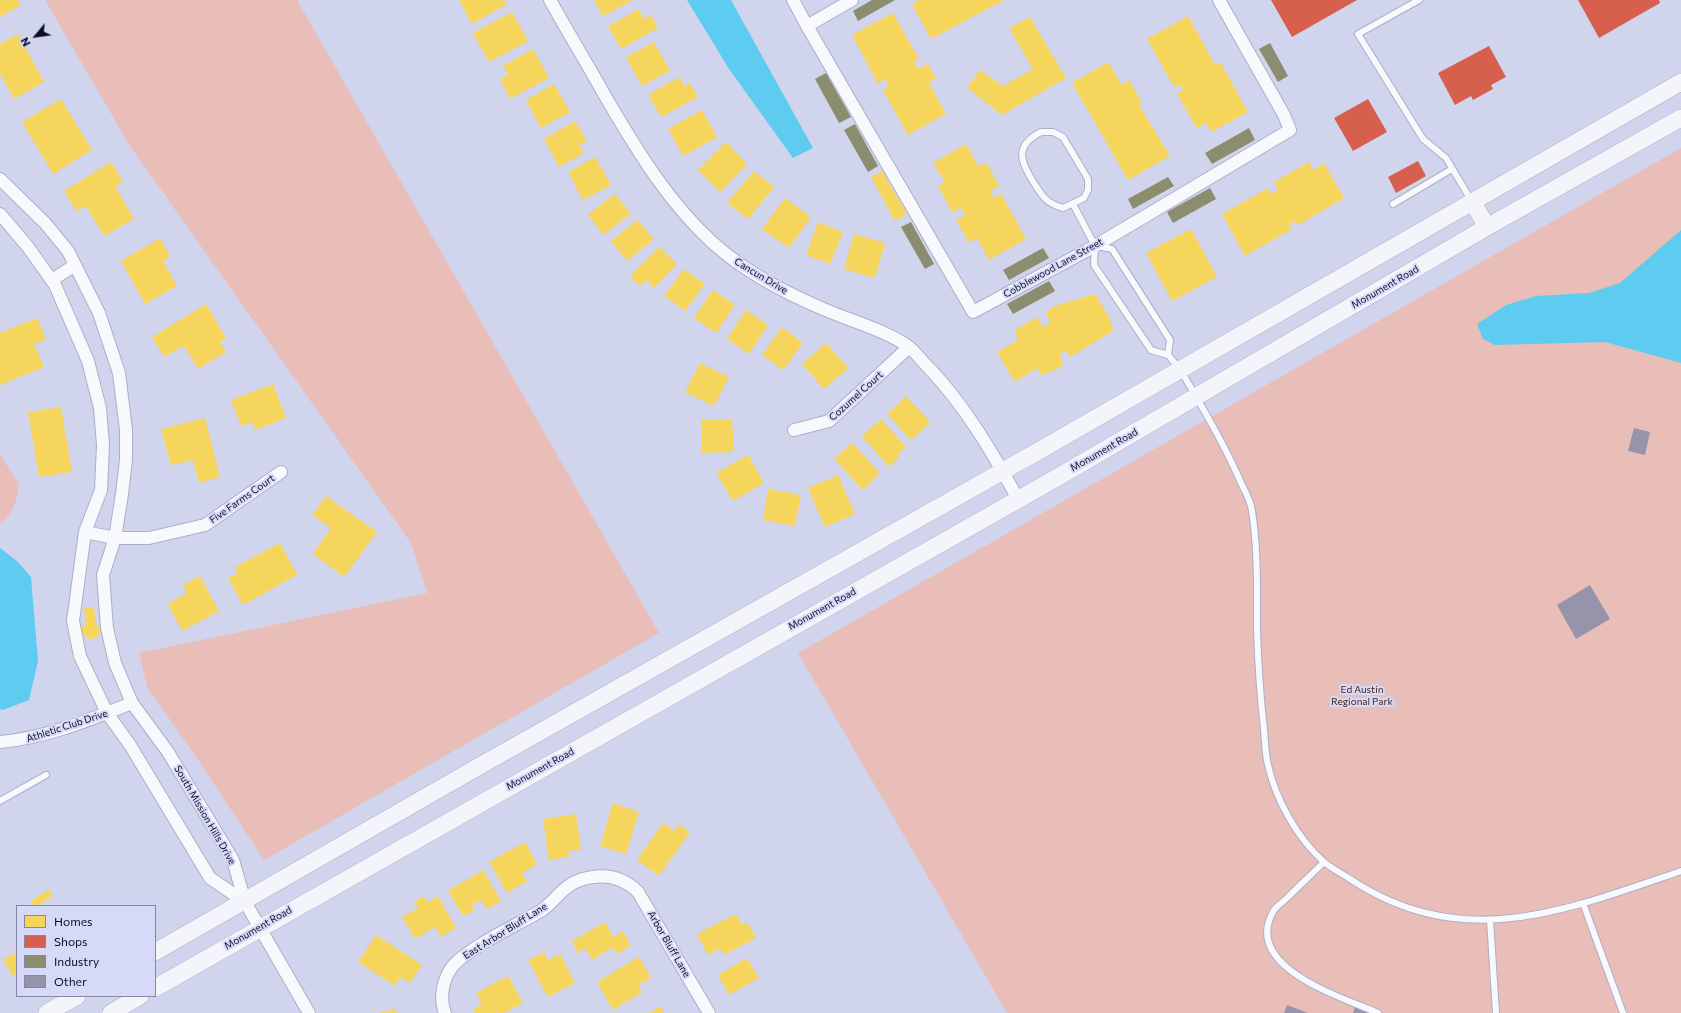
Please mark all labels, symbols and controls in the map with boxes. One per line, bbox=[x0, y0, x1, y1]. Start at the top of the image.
north arrow bbox=[16, 16, 56, 56]
text: N bbox=[17, 35, 33, 49]
street label: Cobblewood Lane Street bbox=[1001, 236, 1105, 300]
street label: Cancun Drive bbox=[732, 255, 790, 297]
street label: Monument Road bbox=[1349, 263, 1421, 311]
street label: Cozumel Court bbox=[827, 369, 885, 423]
street label: Monument Road bbox=[1068, 426, 1140, 474]
street label: Five Farms Court bbox=[207, 472, 277, 526]
street label: Monument Road bbox=[786, 585, 858, 633]
park label: Ed Austin Regional Park bbox=[1331, 684, 1393, 708]
street label: Athletic Club Drive bbox=[25, 707, 109, 745]
street label: Monument Road bbox=[504, 745, 576, 793]
street label: South Mission Hills Drive bbox=[172, 763, 238, 867]
street label: East Arbor Bluff Lane bbox=[461, 900, 549, 962]
street label: Monument Road bbox=[222, 904, 294, 952]
legend bbox=[16, 905, 156, 997]
street label: Arbor Bluff Lane bbox=[645, 909, 693, 979]
text: Homes bbox=[54, 914, 92, 928]
text: Shops bbox=[54, 934, 88, 948]
text: Industry bbox=[54, 954, 99, 968]
text: Other bbox=[54, 974, 87, 988]

